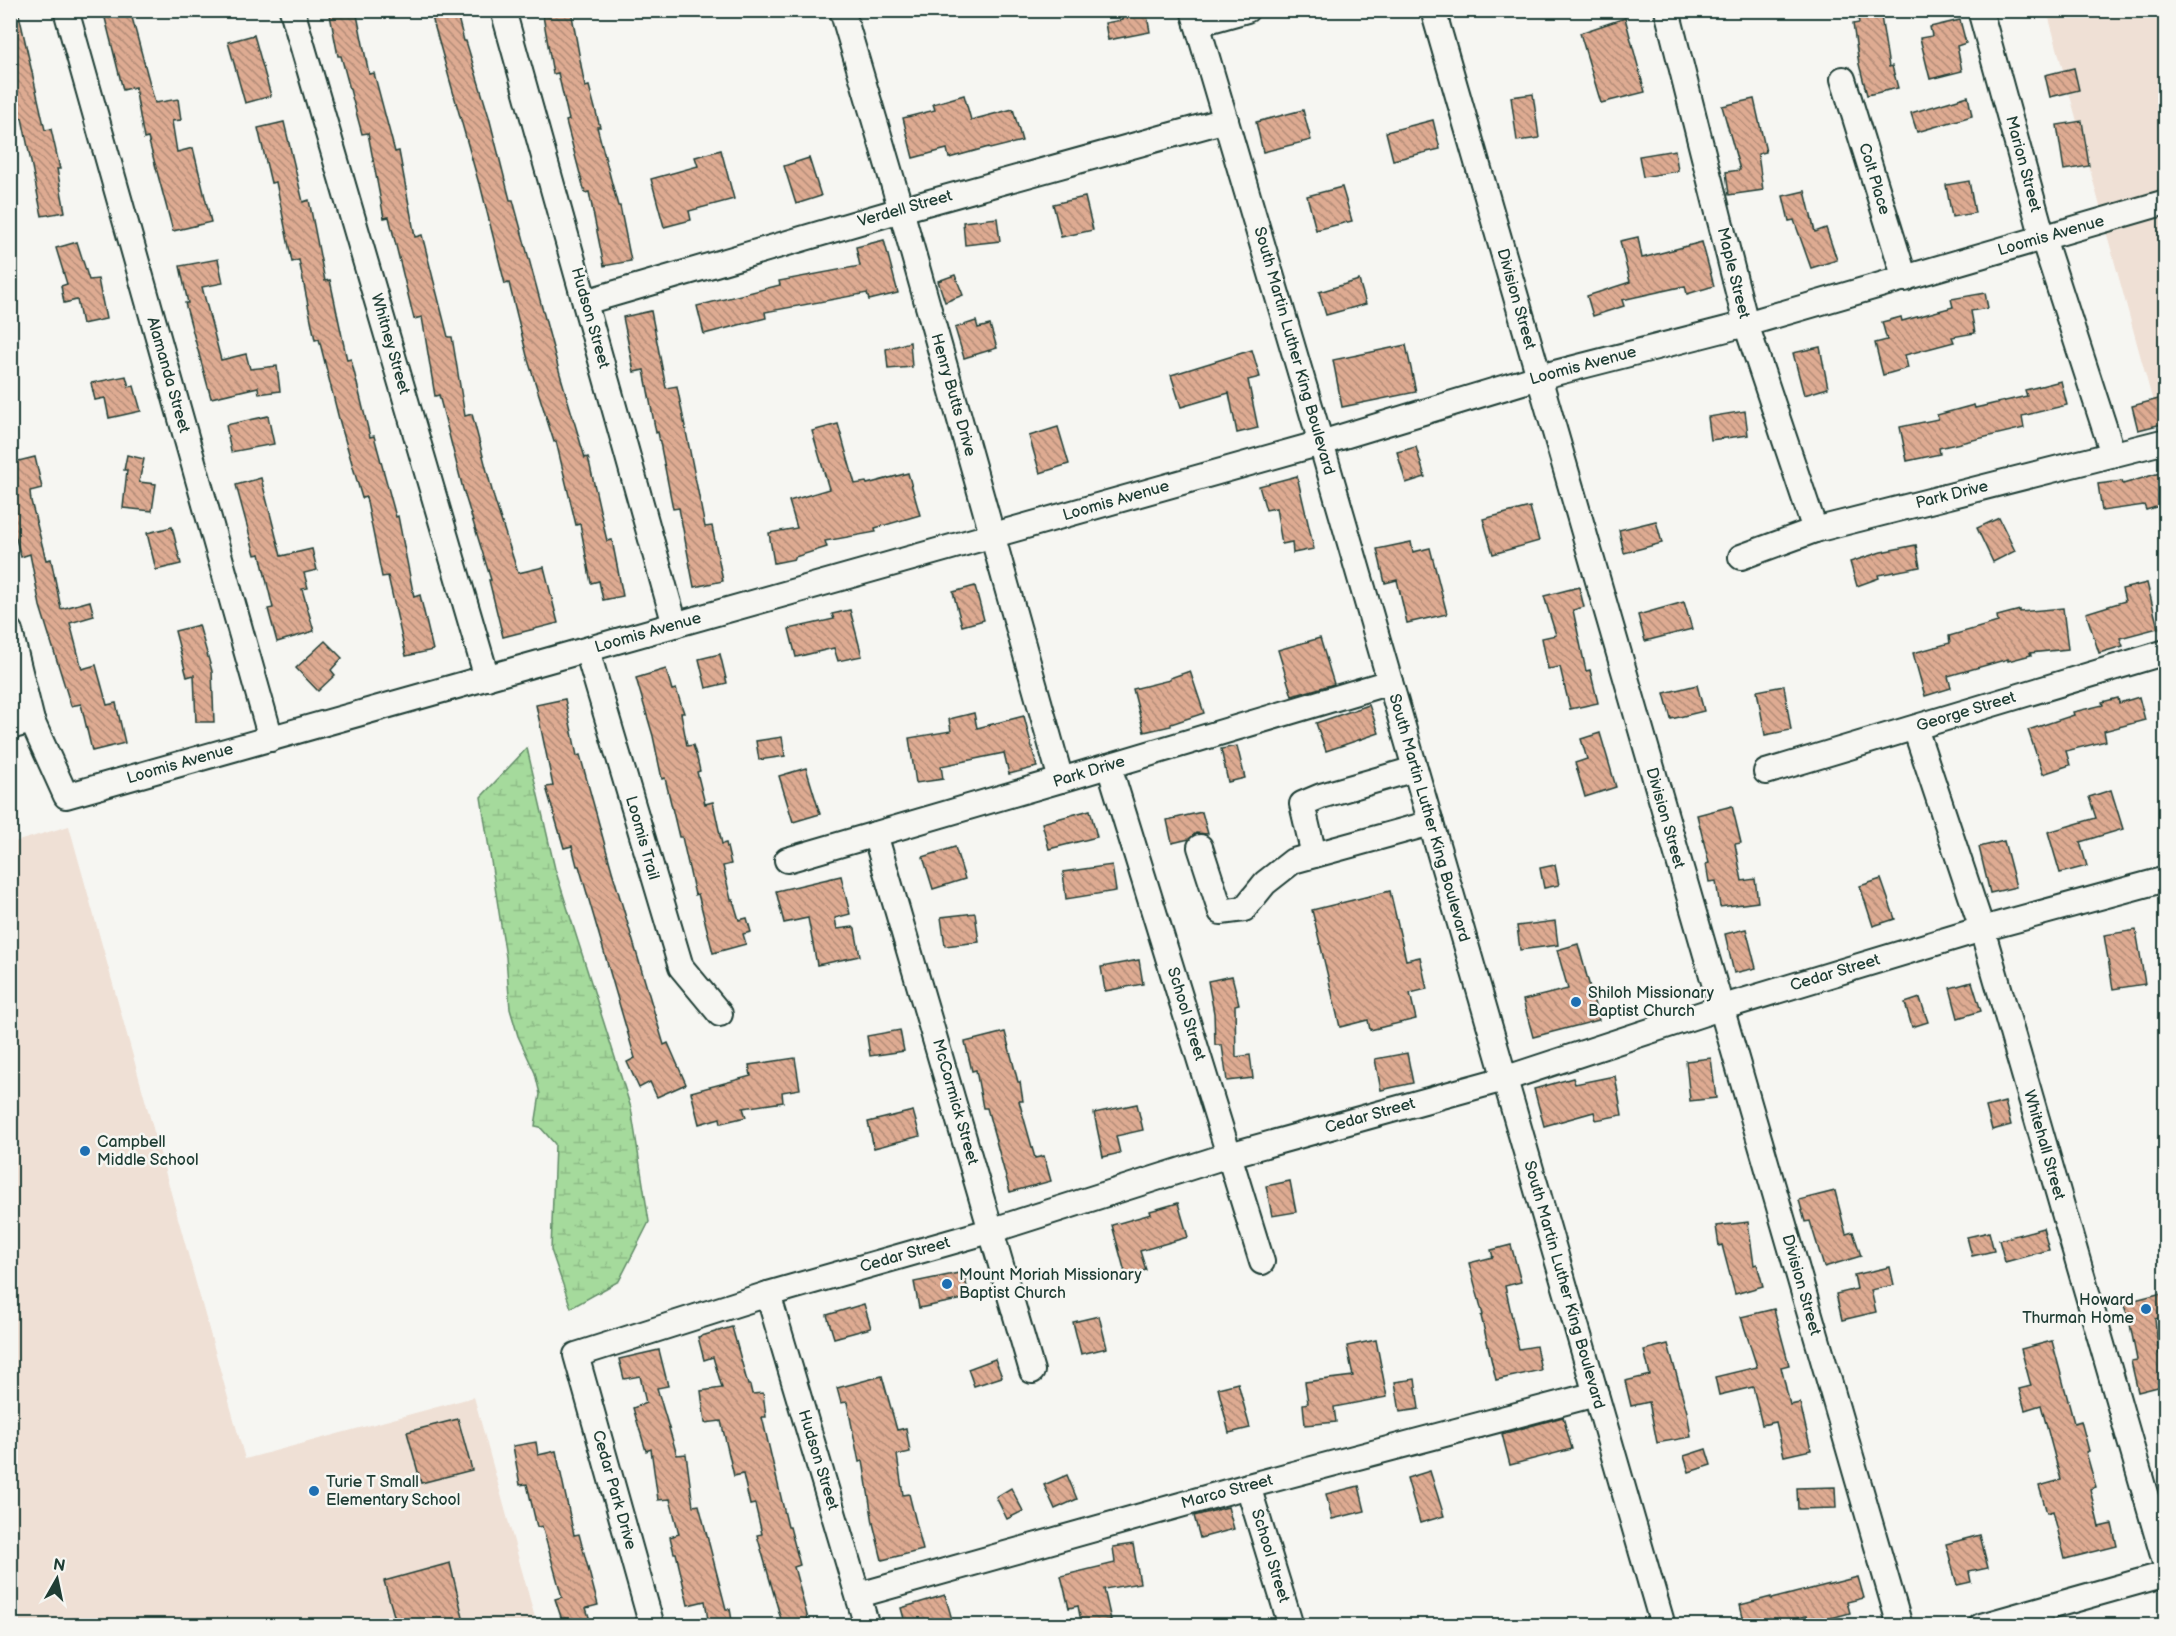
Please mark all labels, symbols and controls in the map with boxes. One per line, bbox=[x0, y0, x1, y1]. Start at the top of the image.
street label: Marion Street bbox=[2001, 114, 2045, 214]
street label: Colt Place bbox=[1854, 141, 1894, 218]
street label: Verdell Street bbox=[856, 186, 954, 232]
street label: Loomis Avenue bbox=[1996, 212, 2107, 260]
street label: South Martin Luther King Boulevard bbox=[1249, 225, 1339, 477]
street label: Maple Street bbox=[1713, 226, 1753, 321]
street label: Division Street bbox=[1493, 246, 1539, 352]
street label: Hudson Street bbox=[567, 266, 613, 371]
street label: Whitney Street bbox=[367, 291, 413, 397]
street label: Alamanda Street bbox=[142, 315, 194, 435]
street label: Henry Butts Drive bbox=[926, 331, 980, 459]
street label: Loomis Avenue bbox=[1528, 342, 1639, 389]
street label: Loomis Avenue bbox=[1061, 477, 1172, 525]
street label: Park Drive bbox=[1914, 477, 1991, 513]
street label: Loomis Avenue bbox=[593, 609, 704, 657]
street label: George Street bbox=[1914, 688, 2018, 736]
street label: South Martin Luther King Boulevard bbox=[1384, 692, 1474, 944]
street label: Loomis Avenue bbox=[125, 740, 236, 788]
street label: Park Drive bbox=[1051, 752, 1128, 792]
street label: Division Street bbox=[1642, 765, 1688, 871]
street label: Loomis Trail bbox=[621, 794, 663, 882]
street label: Cedar Street bbox=[1788, 950, 1882, 996]
street label: School Street bbox=[1163, 965, 1209, 1063]
place label: Shiloh Missionary Baptist Church bbox=[1588, 984, 1715, 1021]
marker: Shiloh Missionary Baptist Church bbox=[1569, 995, 1583, 1009]
street label: McCormick Street bbox=[928, 1037, 982, 1167]
street label: Whitehall Street bbox=[2019, 1088, 2069, 1202]
street label: Cedar Street bbox=[1323, 1094, 1417, 1138]
place label: Campbell Middle School bbox=[97, 1133, 199, 1170]
marker: Campbell Middle School bbox=[78, 1144, 92, 1158]
street label: South Martin Luther King Boulevard bbox=[1519, 1159, 1609, 1411]
street label: Division Street bbox=[1778, 1232, 1824, 1338]
street label: Cedar Street bbox=[858, 1233, 952, 1277]
place label: Mount Moriah Missionary Baptist Church bbox=[959, 1266, 1142, 1303]
marker: Mount Moriah Missionary Baptist Church bbox=[940, 1277, 954, 1291]
place label: Howard Thurman Home bbox=[2022, 1291, 2135, 1328]
marker: Howard Thurman Home bbox=[2139, 1302, 2153, 1316]
street label: Hudson Street bbox=[794, 1408, 842, 1512]
street label: Cedar Park Drive bbox=[588, 1428, 640, 1552]
street label: Marco Street bbox=[1179, 1471, 1275, 1513]
place label: Turie T Small Elementary School bbox=[326, 1473, 460, 1510]
marker: Turie T Small Elementary School bbox=[307, 1484, 321, 1498]
street label: School Street bbox=[1247, 1507, 1293, 1605]
north arrow bbox=[27, 1549, 87, 1609]
text: N bbox=[52, 1555, 67, 1576]

